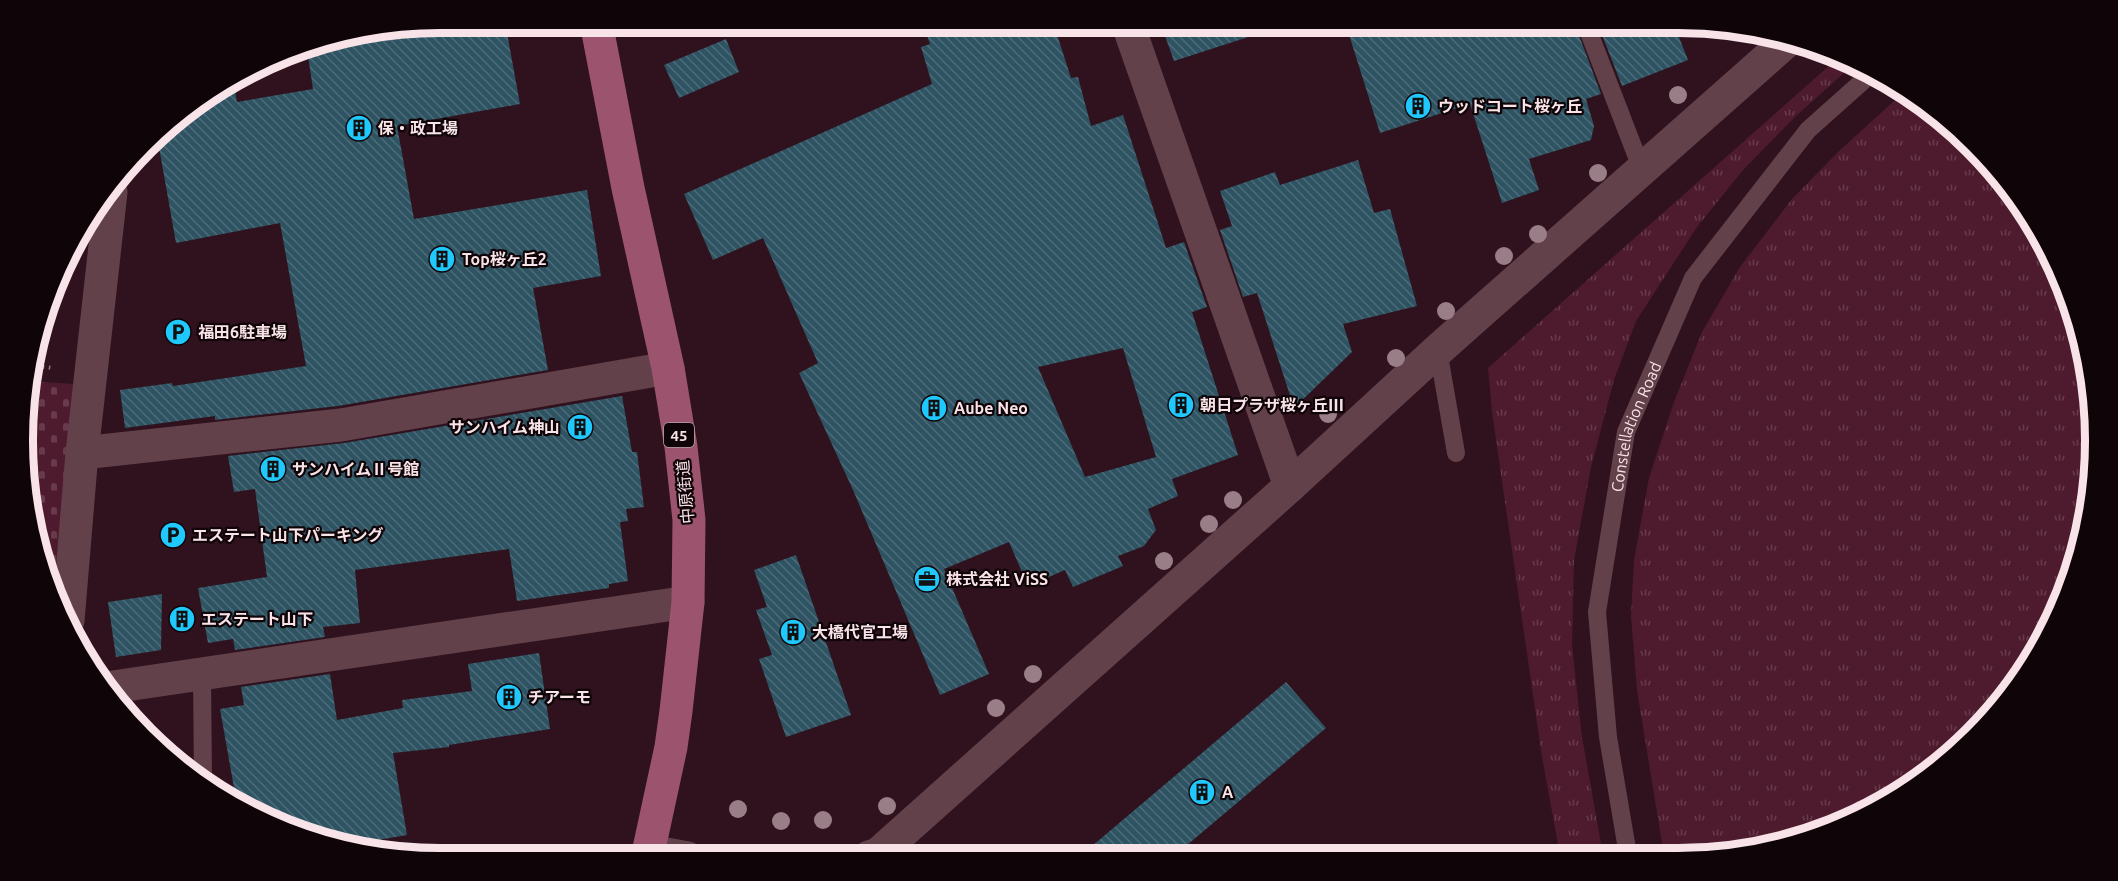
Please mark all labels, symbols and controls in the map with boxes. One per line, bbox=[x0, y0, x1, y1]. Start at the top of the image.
building icon: ウッドコート桜ヶ丘 bbox=[1403, 91, 1433, 121]
place label: ウッドコート桜ヶ丘 bbox=[1438, 97, 1582, 115]
building icon: 保・政工場 bbox=[344, 113, 374, 143]
place label: 保・政工場 bbox=[378, 119, 458, 137]
building icon: Top桜ヶ丘2 bbox=[427, 244, 457, 274]
place label: Top桜ヶ丘2 bbox=[462, 250, 547, 268]
parking icon: 福田6駐車場 bbox=[163, 317, 193, 347]
place label: 福田6駐車場 bbox=[198, 323, 287, 341]
street label: Constellation Road bbox=[1607, 359, 1664, 493]
building icon: 朝日プラザ桜ヶ丘Ⅲ bbox=[1166, 390, 1196, 420]
building icon: Aube Neo bbox=[919, 393, 949, 423]
place label: 朝日プラザ桜ヶ丘Ⅲ bbox=[1200, 396, 1344, 414]
place label: Aube Neo bbox=[954, 399, 1028, 417]
building icon: サンハイム神山 bbox=[565, 412, 595, 442]
place label: サンハイム神山 bbox=[449, 418, 560, 436]
road number: 45 bbox=[664, 423, 694, 447]
building icon: サンハイムⅡ号館 bbox=[258, 454, 288, 484]
street label: 中原街道 bbox=[673, 459, 697, 525]
place label: サンハイムⅡ号館 bbox=[292, 460, 419, 478]
parking icon: エステート山下パーキング bbox=[158, 520, 188, 550]
place label: エステート山下パーキング bbox=[192, 526, 384, 544]
office icon: 株式会社 ViSS bbox=[912, 564, 942, 594]
place label: 株式会社 ViSS bbox=[946, 570, 1048, 588]
building icon: エステート山下 bbox=[167, 604, 197, 634]
place label: エステート山下 bbox=[201, 610, 313, 628]
building icon: 大橋代官工場 bbox=[778, 617, 808, 647]
place label: 大橋代官工場 bbox=[812, 623, 908, 641]
building icon: チアーモ bbox=[494, 682, 524, 712]
place label: チアーモ bbox=[528, 688, 591, 706]
building icon: A bbox=[1187, 777, 1217, 807]
place label: A bbox=[1222, 783, 1234, 801]

